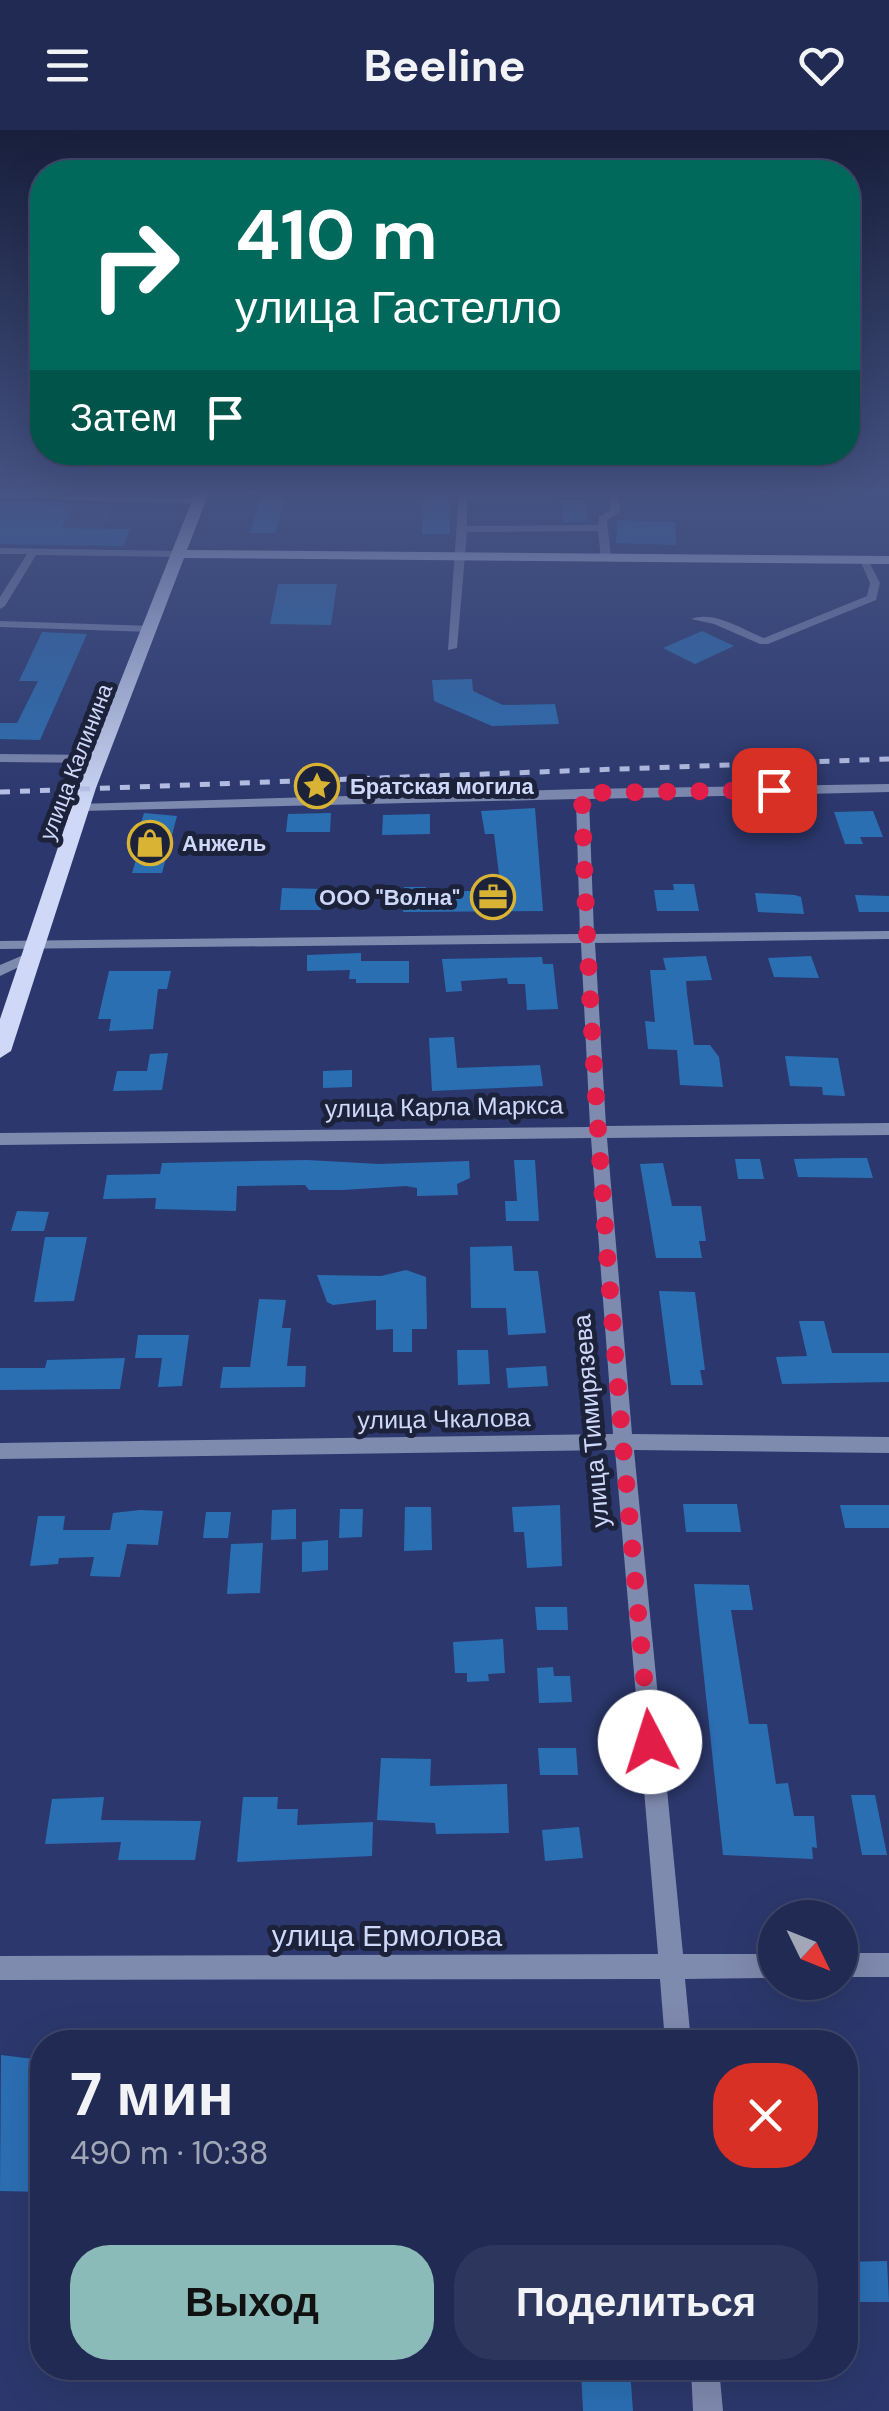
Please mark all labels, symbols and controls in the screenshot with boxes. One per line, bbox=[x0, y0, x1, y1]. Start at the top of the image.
text: Beeline bbox=[363, 36, 526, 95]
icon: menu bbox=[40, 38, 95, 93]
icon: heart bbox=[794, 38, 849, 93]
text: 410 m bbox=[235, 190, 438, 281]
icon: right bbox=[70, 200, 200, 330]
text: улица Гастелло bbox=[235, 278, 562, 337]
icon: arrive bbox=[198, 390, 253, 445]
text: Затем bbox=[70, 393, 178, 443]
street label: улица Калинина bbox=[33, 679, 119, 844]
pin bbox=[732, 748, 817, 833]
place icon: Братская могила bbox=[294, 763, 340, 809]
icon: arrive bbox=[747, 763, 802, 818]
place label: Братская могила bbox=[350, 772, 535, 801]
shop icon: Анжель bbox=[127, 820, 173, 866]
place label: Анжель bbox=[182, 829, 266, 858]
office icon: ООО "Волна" bbox=[470, 874, 516, 920]
place label: ООО "Волна" bbox=[319, 883, 460, 912]
street label: улица Карла Маркса bbox=[324, 1088, 564, 1126]
street label: улица Тимирязева bbox=[565, 1313, 617, 1529]
street label: улица Чкалова bbox=[357, 1401, 531, 1437]
position arrow bbox=[598, 1690, 702, 1794]
north arrow bbox=[758, 1900, 858, 2000]
map controls bbox=[758, 1900, 858, 2000]
street label: улица Ермолова bbox=[272, 1916, 503, 1955]
text: 7 мин bbox=[70, 2055, 234, 2134]
button: close bbox=[713, 2063, 818, 2168]
text: 490 m · 10:38 bbox=[70, 2132, 269, 2174]
button: Выход bbox=[70, 2245, 434, 2360]
button: Поделиться bbox=[454, 2245, 818, 2360]

